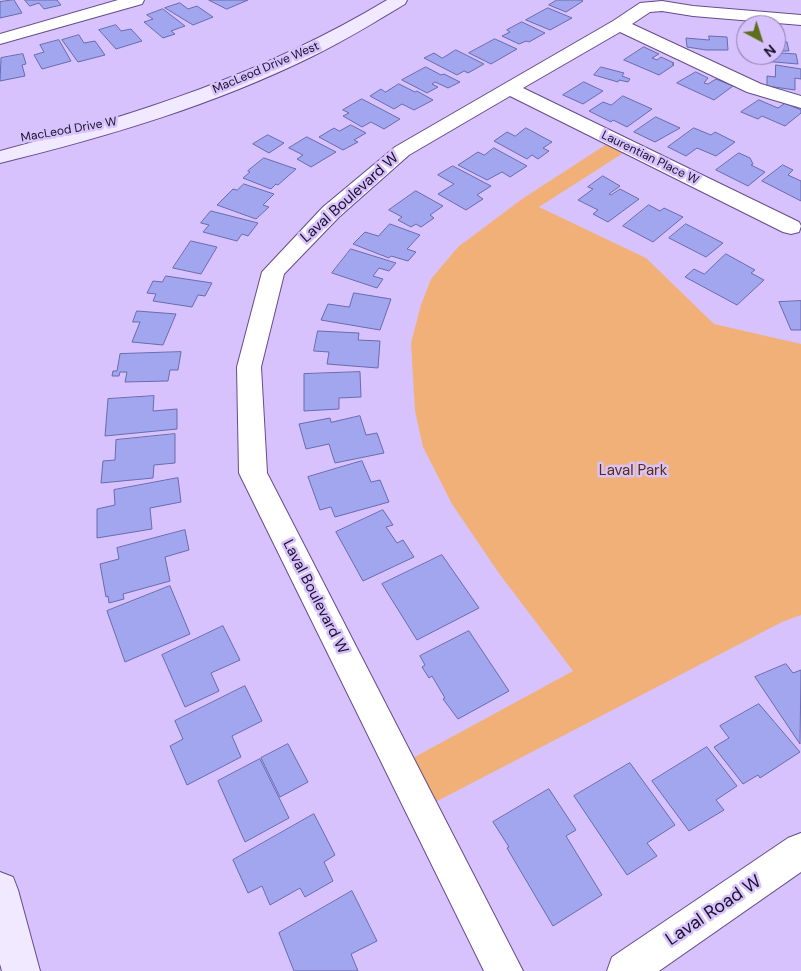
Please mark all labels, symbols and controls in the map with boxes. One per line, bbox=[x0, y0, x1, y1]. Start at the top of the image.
north arrow bbox=[736, 15, 786, 65]
street label: MacLeod Drive West bbox=[211, 39, 321, 97]
text: N bbox=[760, 41, 780, 61]
street label: MacLeod Drive W bbox=[20, 114, 118, 146]
street label: Laurentian Place W bbox=[599, 128, 701, 188]
street label: Laval Boulevard W bbox=[297, 149, 403, 247]
park label: Laval Park bbox=[599, 462, 667, 480]
street label: Laval Boulevard W bbox=[278, 537, 352, 657]
street label: Laval Road W bbox=[662, 871, 766, 951]

